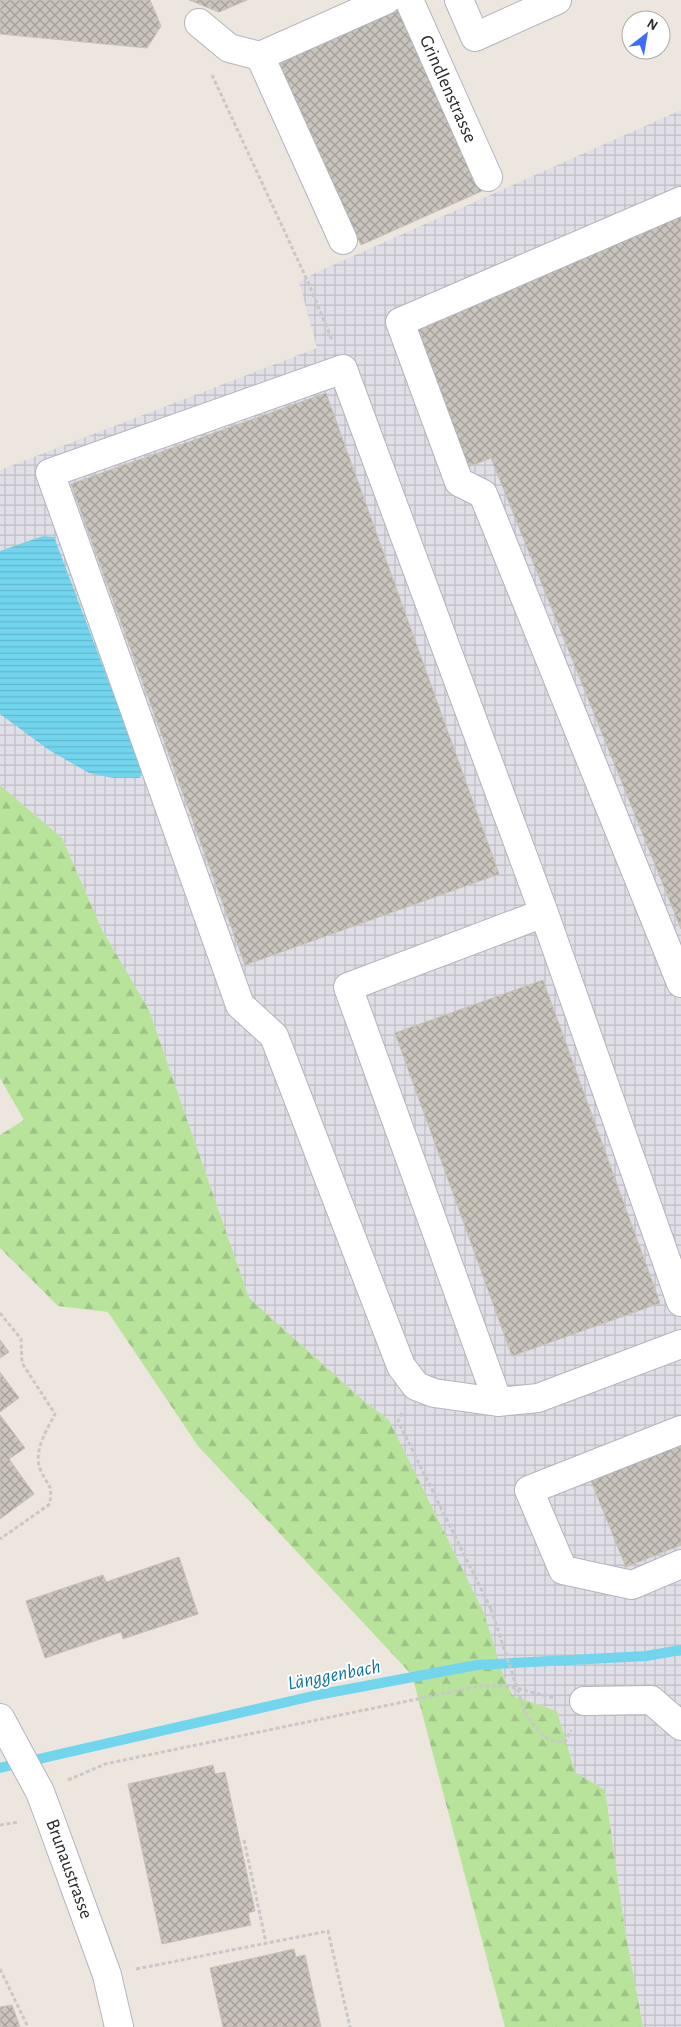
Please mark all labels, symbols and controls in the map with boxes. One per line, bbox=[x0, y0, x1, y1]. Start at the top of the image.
north arrow bbox=[621, 10, 671, 60]
text: N bbox=[644, 16, 660, 33]
street label: Grindlenstrasse bbox=[416, 32, 480, 146]
water label: Länggenbach bbox=[286, 1656, 382, 1694]
street label: Brunaustrasse bbox=[42, 1817, 96, 1921]

